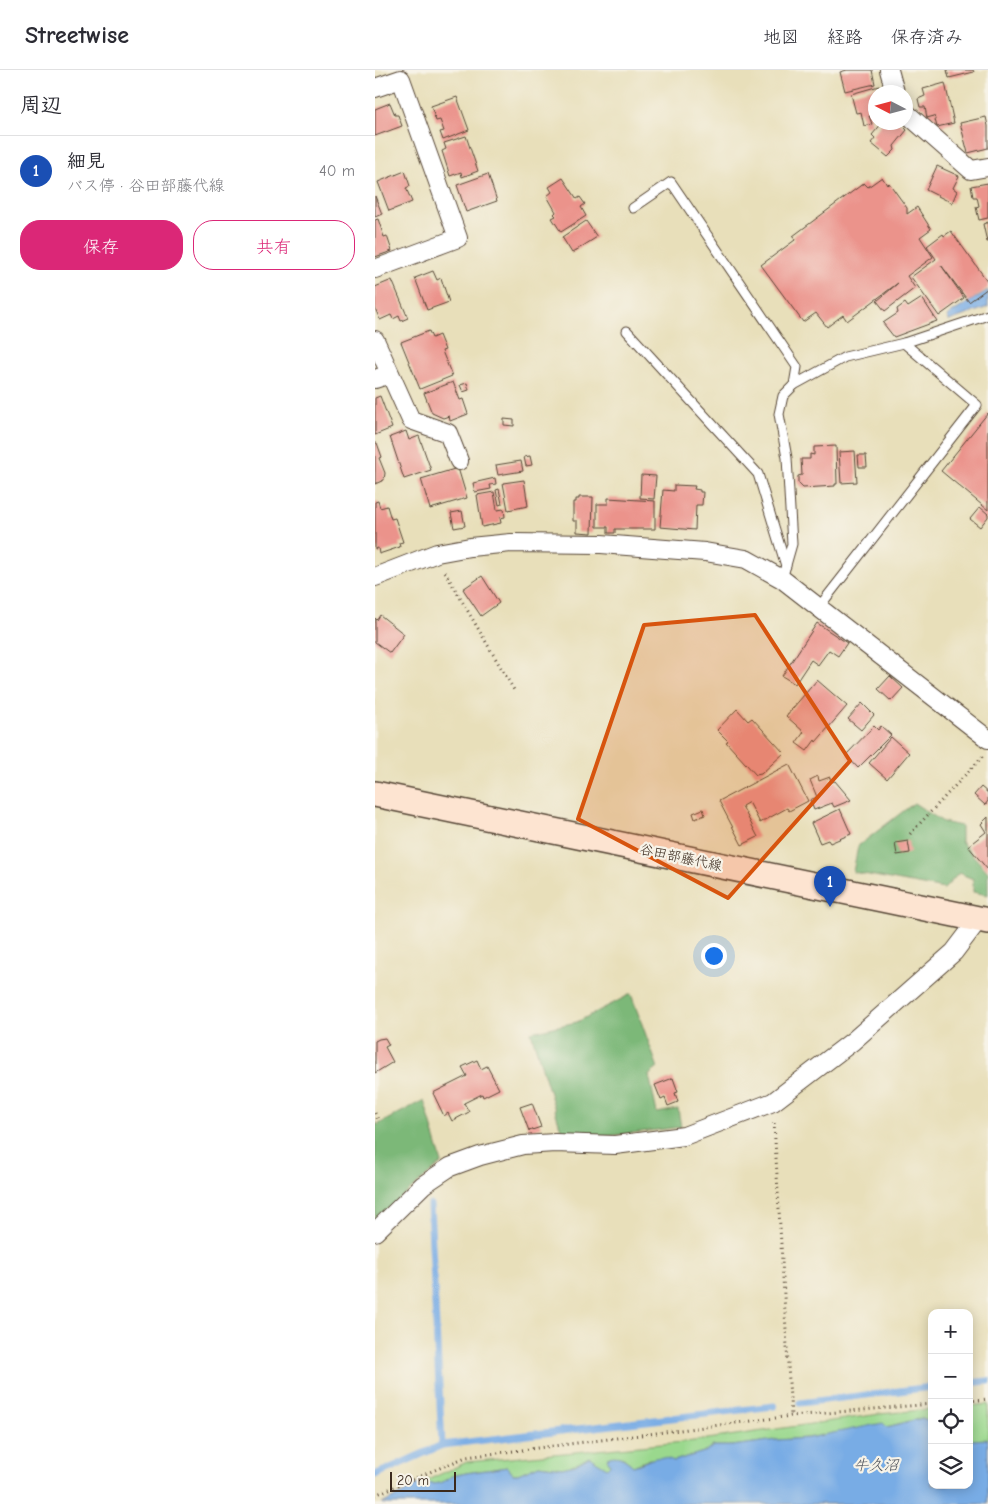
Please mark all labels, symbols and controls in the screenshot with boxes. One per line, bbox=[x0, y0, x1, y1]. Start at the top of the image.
text: Streetwise bbox=[25, 21, 129, 49]
text: 地図 bbox=[763, 27, 799, 48]
text: 経路 bbox=[827, 27, 863, 48]
text: 保存済み bbox=[891, 27, 963, 48]
north arrow bbox=[868, 85, 913, 130]
text: 周辺 bbox=[20, 93, 62, 117]
text: 細見 bbox=[67, 150, 105, 172]
text: 1 bbox=[33, 162, 39, 180]
text: 40 m bbox=[319, 162, 355, 180]
text: バス停 · 谷田部藤代線 bbox=[67, 177, 225, 195]
button: 保存 bbox=[20, 220, 183, 270]
button: 共有 bbox=[193, 220, 355, 270]
street label: 谷田部藤代線 bbox=[638, 840, 724, 875]
pin: 1 bbox=[814, 866, 846, 907]
your location bbox=[701, 943, 727, 969]
map controls bbox=[928, 1309, 973, 1489]
button: + bbox=[928, 1309, 973, 1354]
button: − bbox=[928, 1354, 973, 1399]
button: locate bbox=[928, 1399, 973, 1444]
button: layers bbox=[928, 1444, 973, 1489]
water label: 牛久沼 bbox=[853, 1456, 900, 1474]
scale bar bbox=[390, 1469, 456, 1492]
text: 20 m bbox=[397, 1472, 429, 1489]

